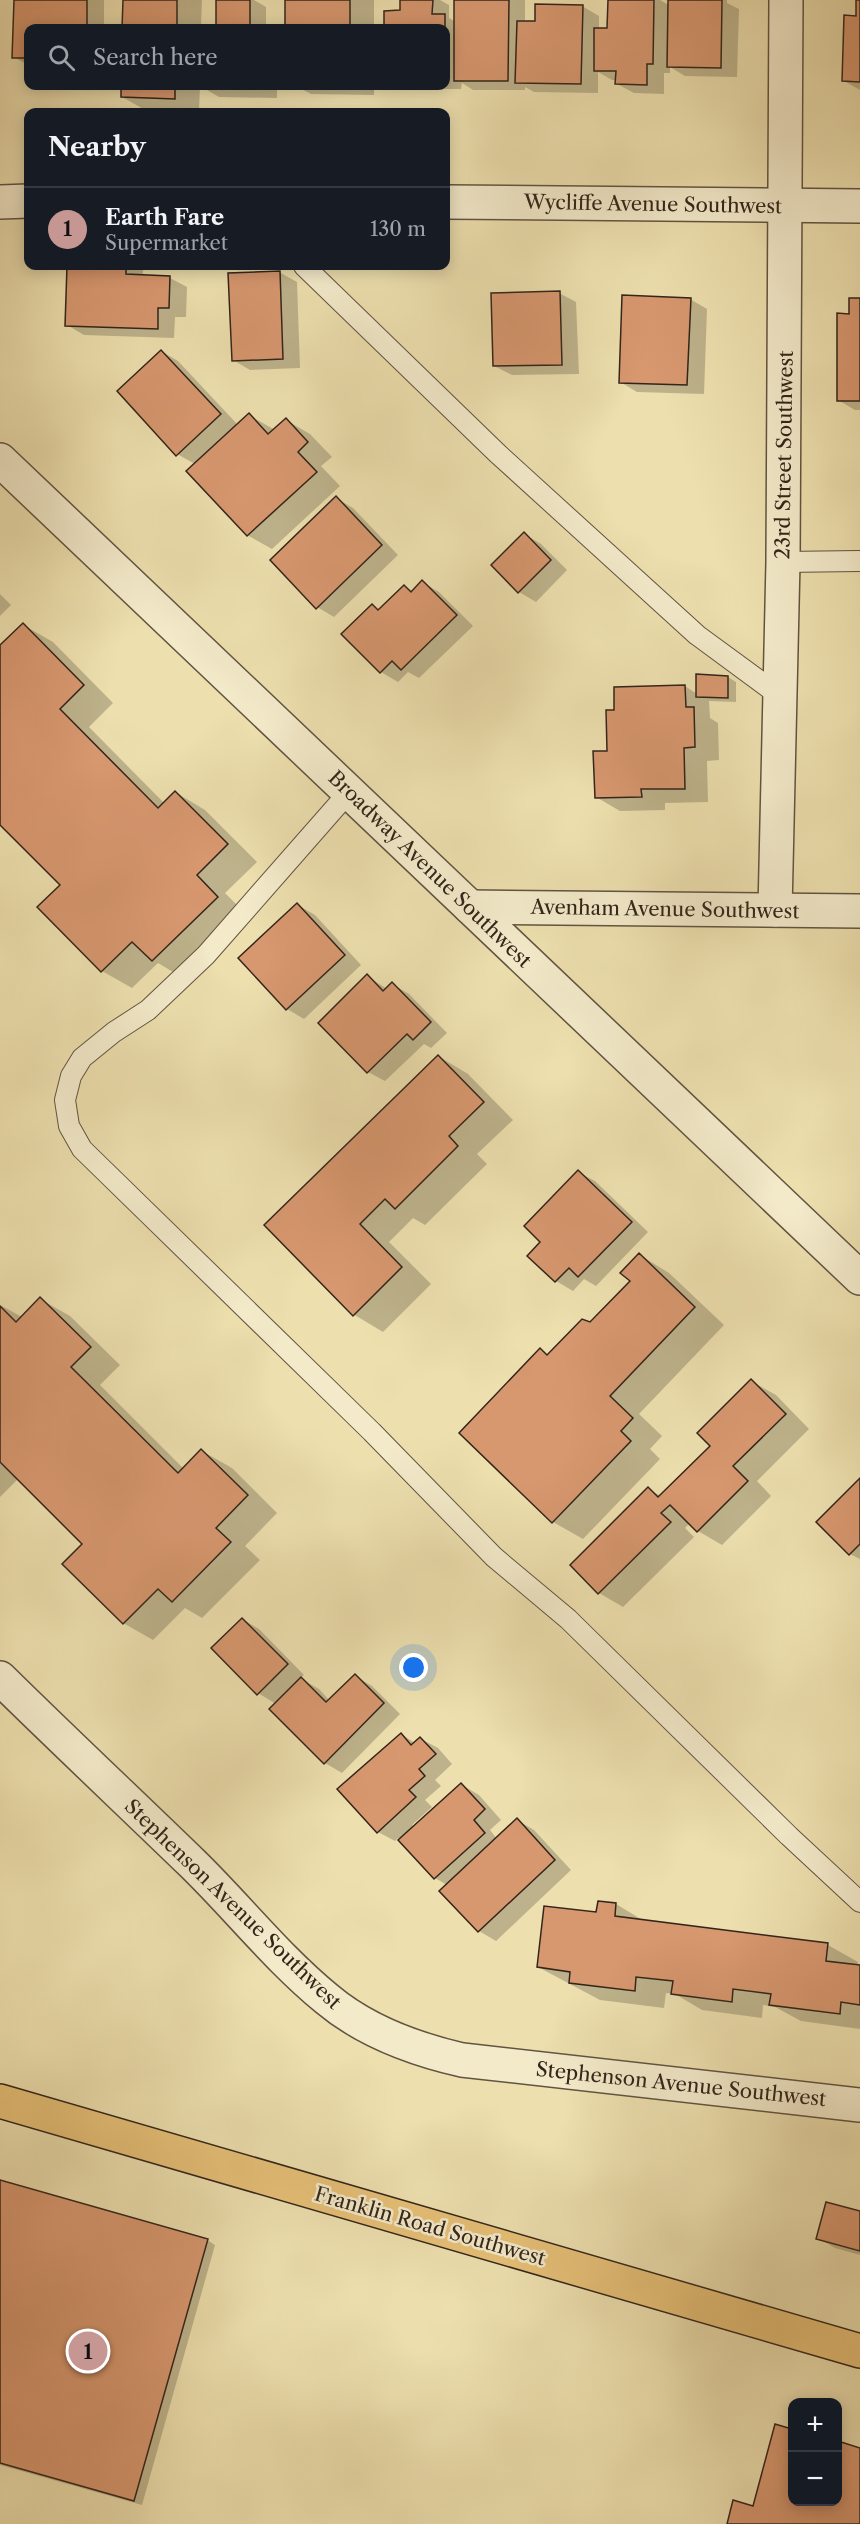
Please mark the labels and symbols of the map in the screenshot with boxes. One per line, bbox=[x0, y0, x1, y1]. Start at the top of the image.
street label: Wycliffe Avenue Southwest bbox=[523, 190, 782, 218]
street label: 23rd Street Southwest bbox=[770, 350, 798, 560]
street label: Broadway Avenue Southwest bbox=[324, 766, 536, 972]
street label: Avenham Avenue Southwest bbox=[529, 895, 800, 923]
your location bbox=[399, 1653, 428, 1682]
street label: Stephenson Avenue Southwest bbox=[120, 1794, 346, 2014]
street label: Stephenson Avenue Southwest bbox=[535, 2057, 827, 2111]
street label: Franklin Road Southwest bbox=[312, 2182, 548, 2270]
pin: 1 bbox=[68, 2328, 107, 2374]

